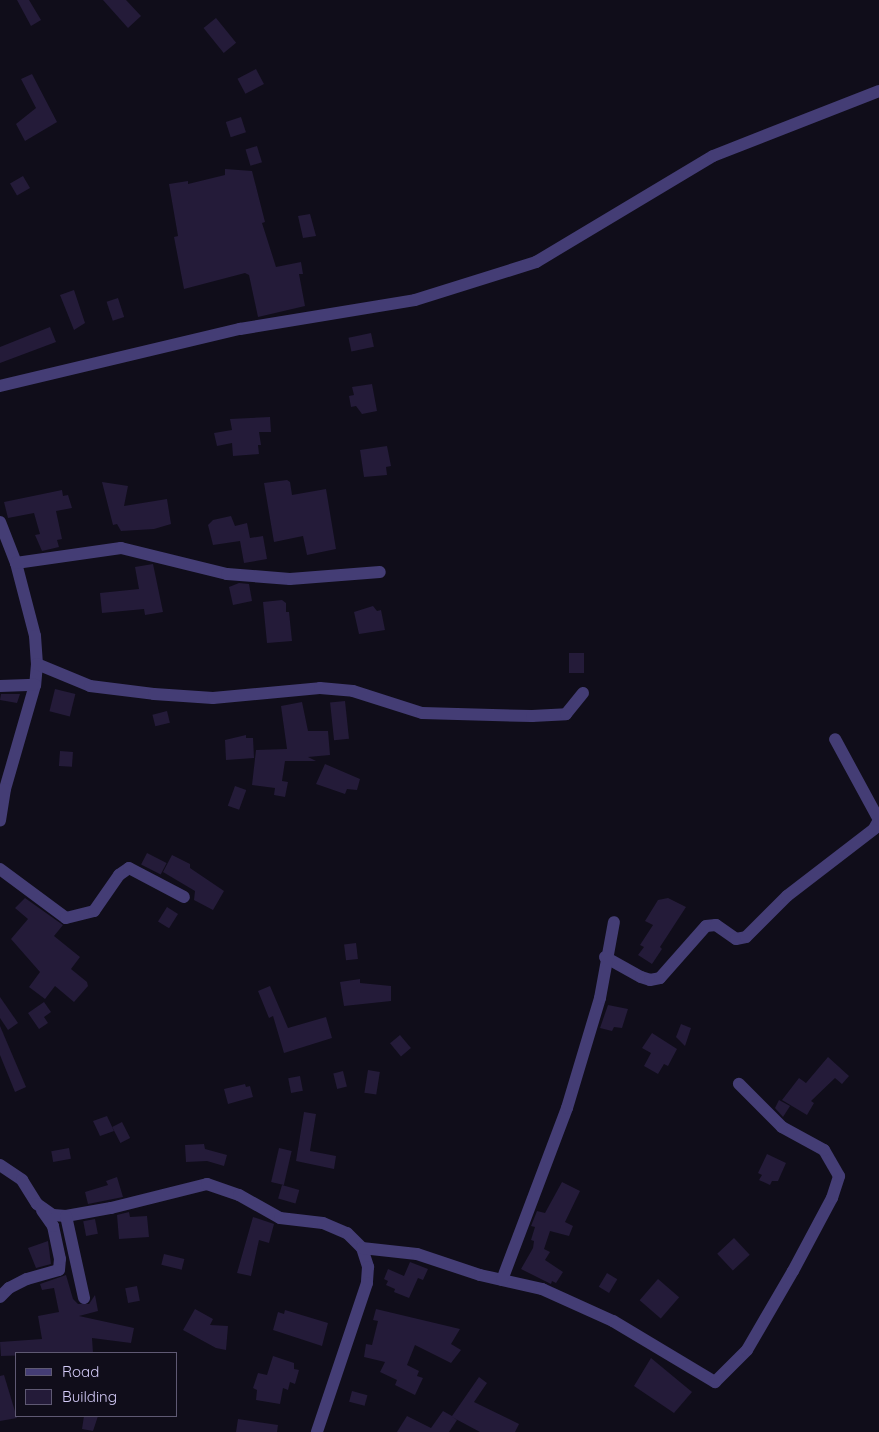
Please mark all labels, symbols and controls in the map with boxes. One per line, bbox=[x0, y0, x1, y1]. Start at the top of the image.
legend bbox=[15, 1352, 178, 1417]
text: Road bbox=[62, 1362, 99, 1381]
text: Building bbox=[62, 1387, 117, 1406]

